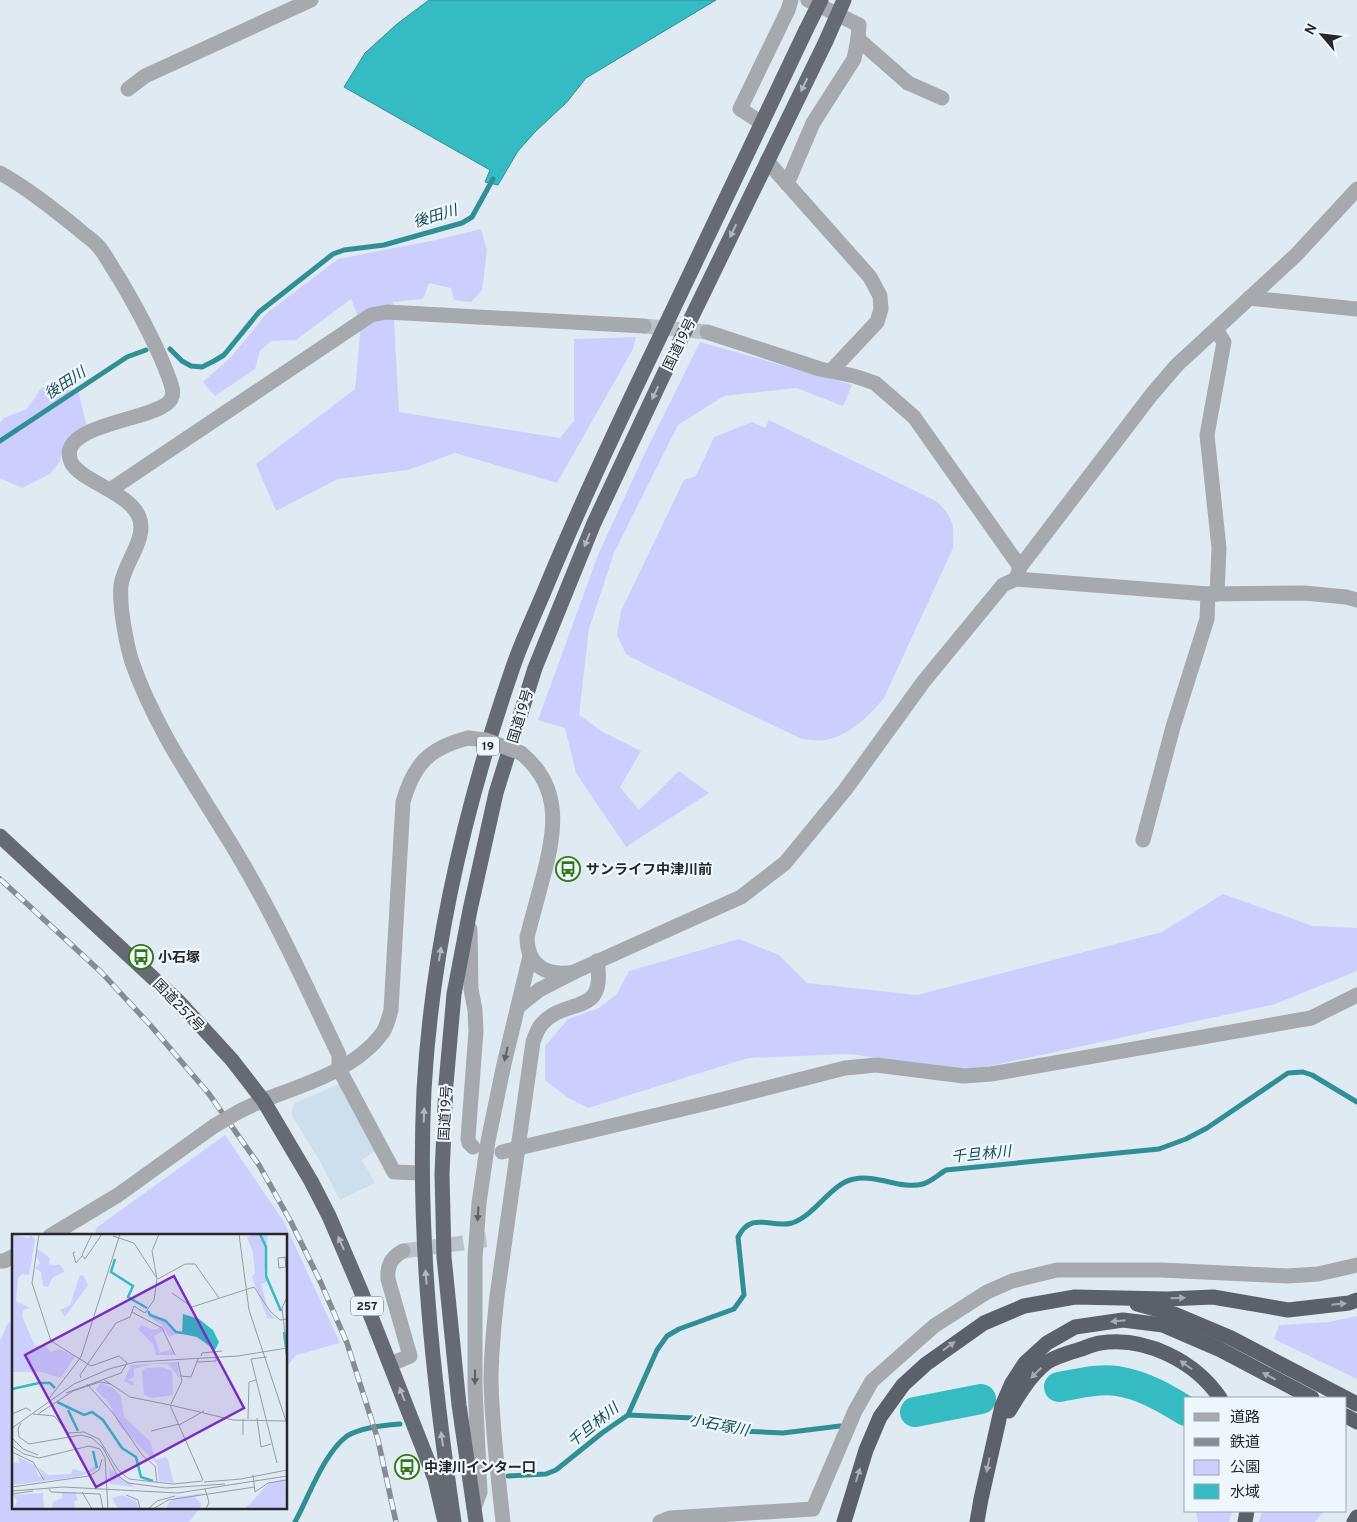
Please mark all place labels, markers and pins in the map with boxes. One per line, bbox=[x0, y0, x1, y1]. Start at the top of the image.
bus stop icon: サンライフ中津川前 bbox=[555, 856, 581, 882]
place label: サンライフ中津川前 bbox=[586, 861, 712, 879]
bus stop icon: 小石塚 bbox=[128, 944, 154, 970]
place label: 小石塚 bbox=[158, 950, 200, 967]
bus stop icon: 中津川インター口 bbox=[394, 1454, 420, 1480]
place label: 中津川インター口 bbox=[424, 1460, 536, 1477]

